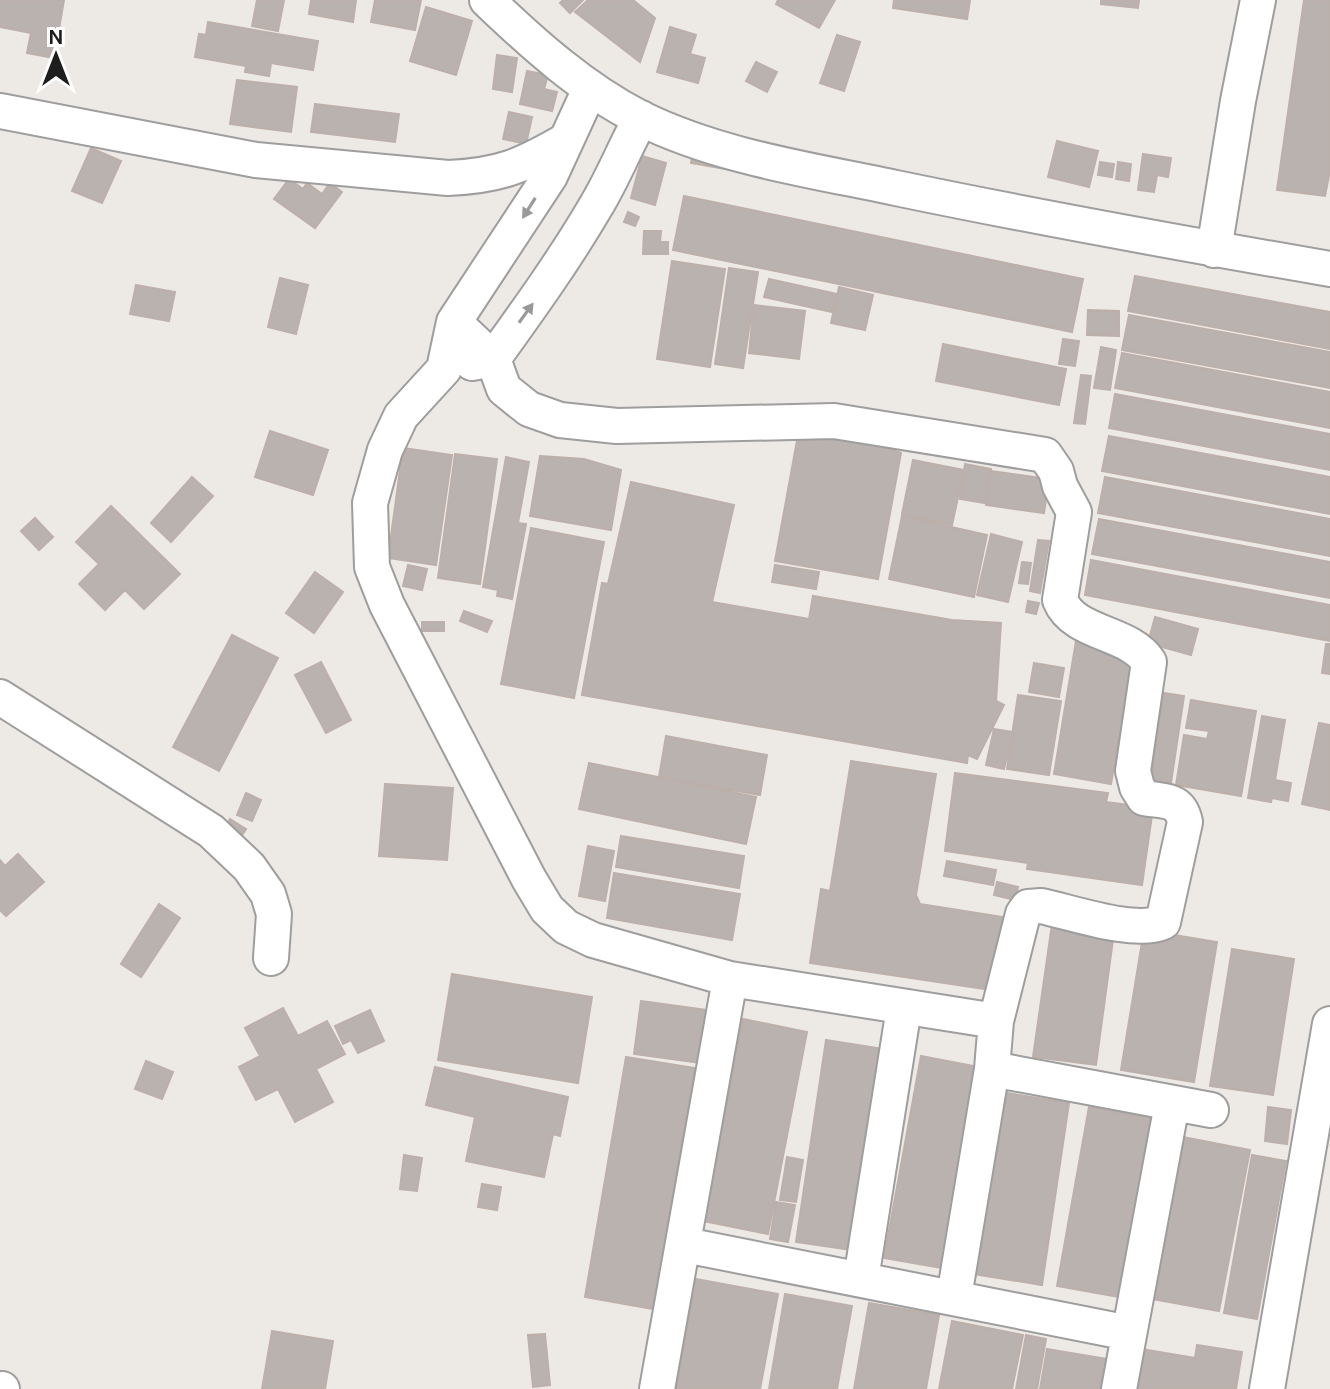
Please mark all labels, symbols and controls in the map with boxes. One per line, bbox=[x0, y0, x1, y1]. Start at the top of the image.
north arrow bbox=[16, 16, 96, 96]
text: N bbox=[48, 24, 64, 50]
one-way arrow bbox=[523, 197, 537, 219]
one-way arrow bbox=[518, 303, 533, 324]

